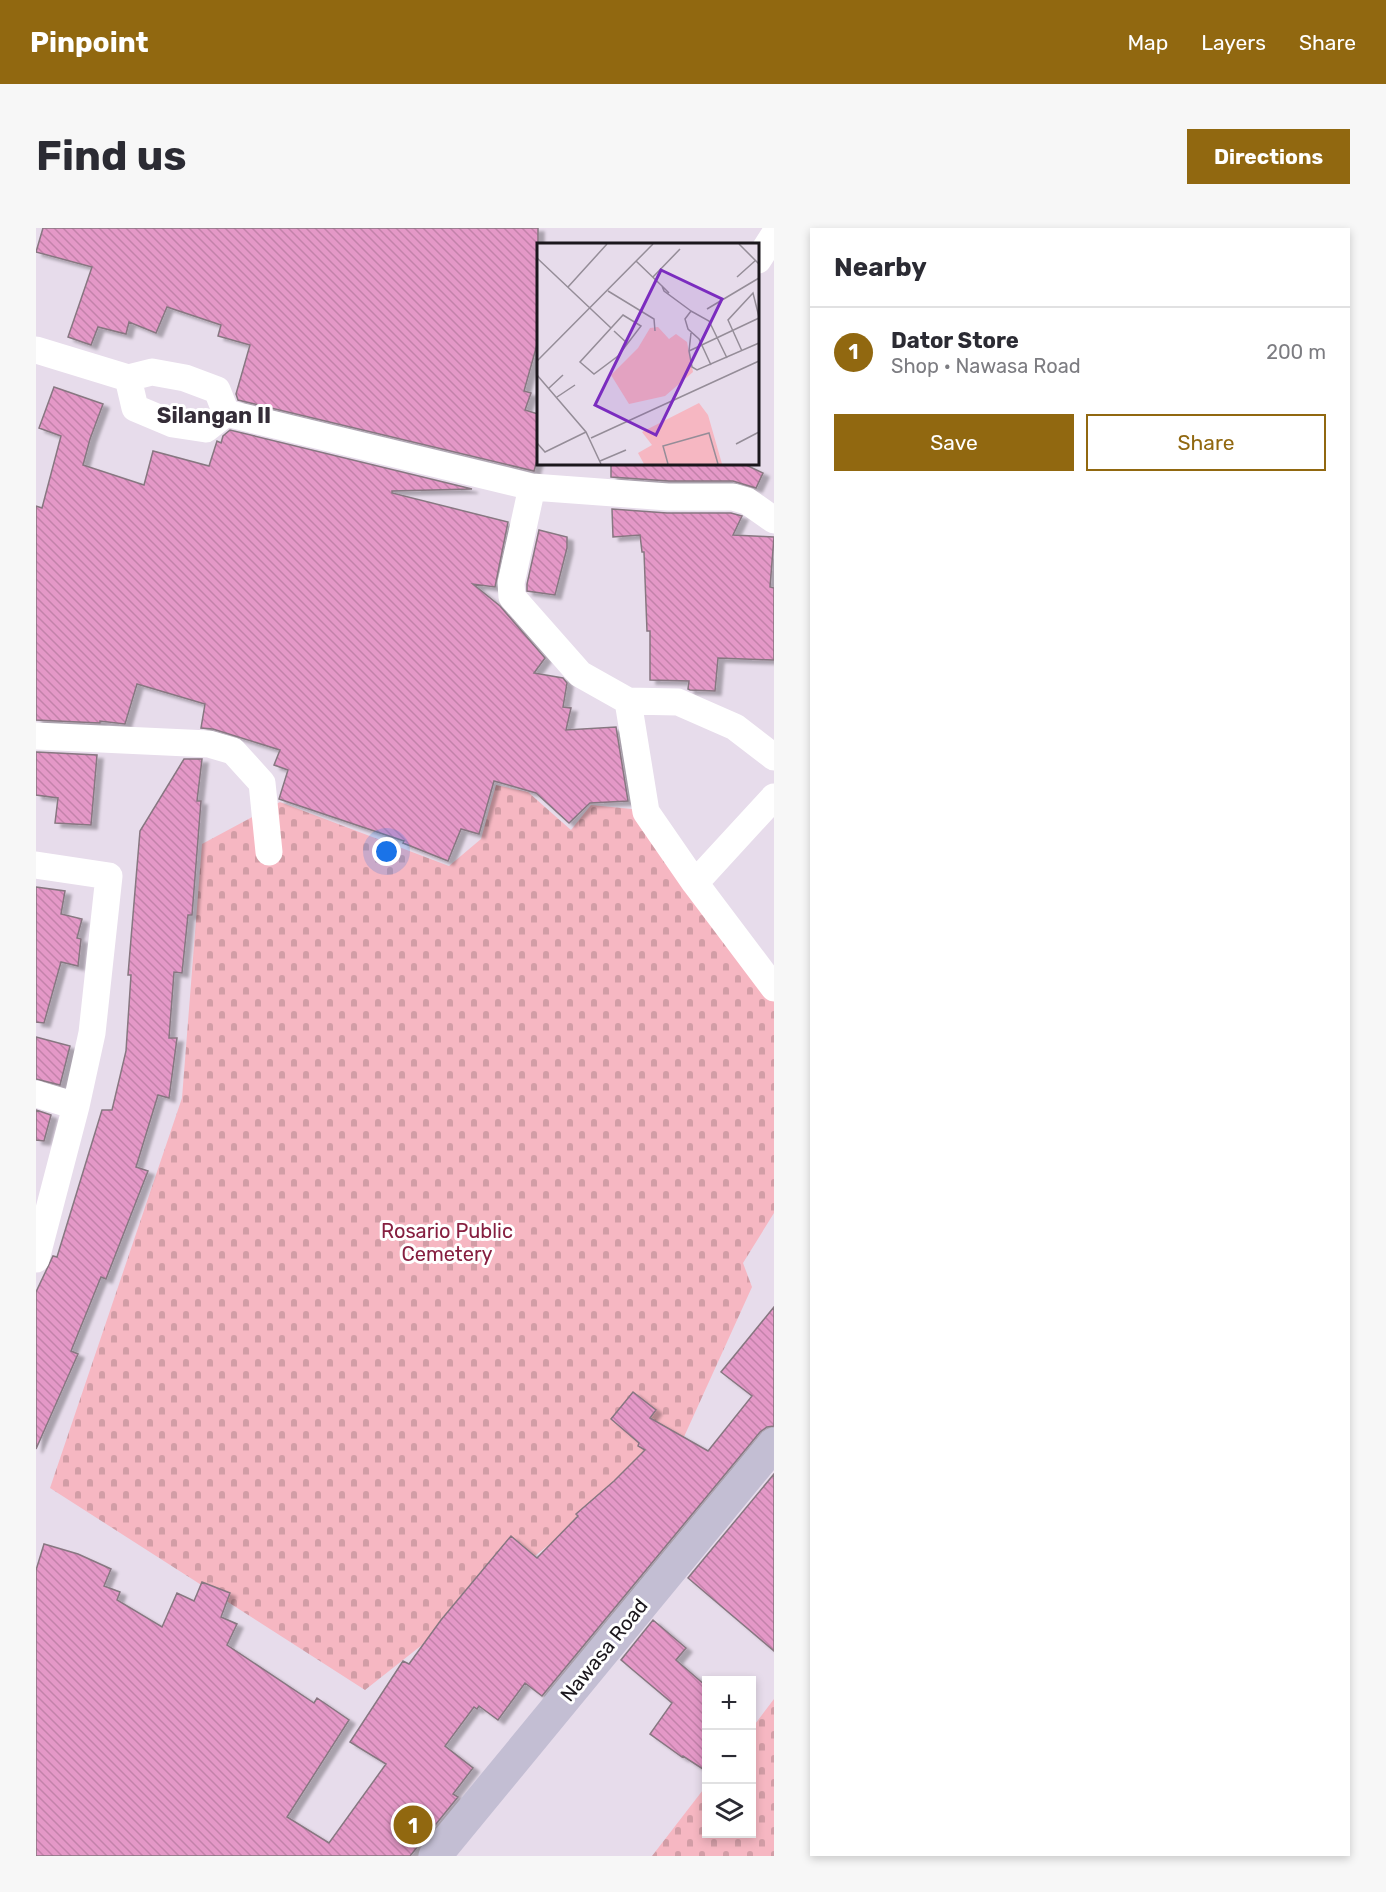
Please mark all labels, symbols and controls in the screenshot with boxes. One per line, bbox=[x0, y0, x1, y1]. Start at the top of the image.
text: Pinpoint bbox=[30, 26, 149, 59]
text: Map bbox=[1127, 30, 1168, 55]
text: Layers bbox=[1201, 30, 1266, 55]
text: Share bbox=[1299, 30, 1356, 55]
button: Directions bbox=[1187, 129, 1350, 184]
text: Find us bbox=[36, 131, 187, 181]
inset map bbox=[537, 243, 759, 465]
text: Nearby bbox=[834, 252, 927, 283]
text: Dator Store bbox=[891, 327, 1019, 354]
text: 1 bbox=[849, 340, 858, 364]
text: 200 m bbox=[1266, 340, 1326, 364]
text: Shop · Nawasa Road bbox=[891, 354, 1081, 378]
district label: Silangan II bbox=[157, 402, 271, 429]
button: Save bbox=[834, 414, 1074, 471]
button: Share bbox=[1086, 414, 1326, 471]
your location bbox=[372, 837, 401, 866]
park label: Rosario Public Cemetery bbox=[381, 1219, 513, 1266]
street label: Nawasa Road bbox=[555, 1594, 653, 1706]
map controls bbox=[702, 1676, 756, 1838]
button: + bbox=[702, 1676, 756, 1730]
button: − bbox=[702, 1730, 756, 1784]
button: layers bbox=[702, 1784, 756, 1838]
pin: 1 bbox=[394, 1802, 433, 1848]

